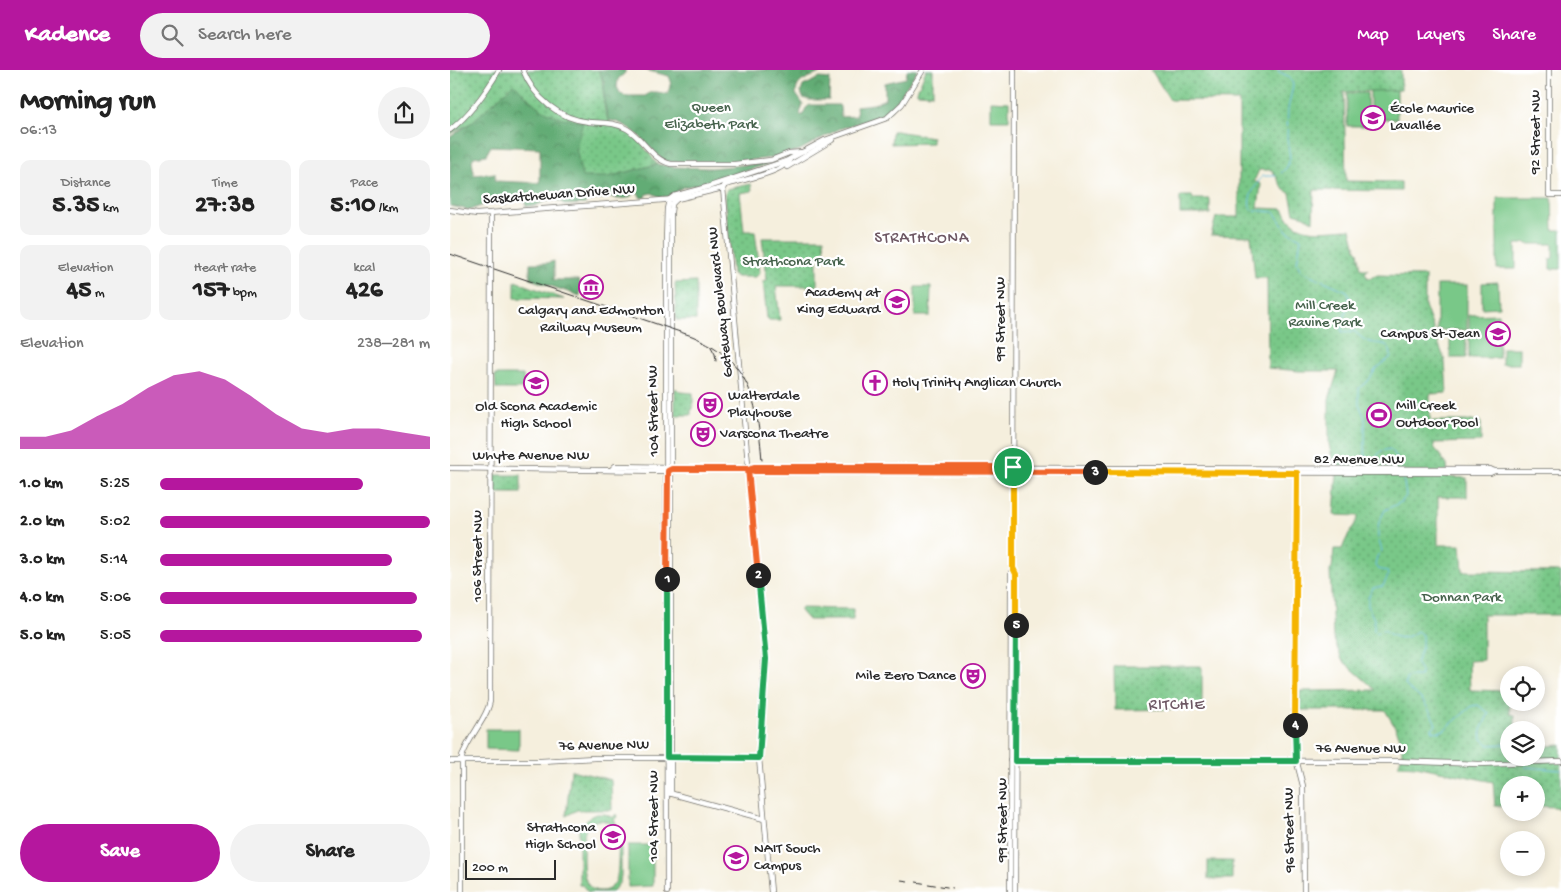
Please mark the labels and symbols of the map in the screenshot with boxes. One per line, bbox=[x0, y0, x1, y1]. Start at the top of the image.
street label: 92 Street NW bbox=[1527, 89, 1545, 175]
park label: Queen Elizabeth Park bbox=[665, 99, 759, 134]
place label: École Maurice Lavallée bbox=[1390, 100, 1474, 135]
school or university icon: École Maurice Lavallée bbox=[1360, 105, 1386, 131]
street label: Saskatchewan Drive NW bbox=[482, 181, 636, 209]
street label: Gateway Boulevard NW bbox=[704, 226, 738, 378]
district label: STRATHCONA bbox=[875, 230, 970, 249]
park label: Strathcona Park bbox=[742, 253, 845, 271]
museum icon: Calgary and Edmonton Railway Museum bbox=[578, 274, 604, 300]
street label: 99 Street NW bbox=[992, 276, 1010, 362]
place label: Academy at King Edward bbox=[797, 284, 882, 319]
school or university icon: Academy at King Edward bbox=[884, 289, 910, 315]
park label: Mill Creek Ravine Park bbox=[1288, 297, 1363, 332]
place label: Calgary and Edmonton Railway Museum bbox=[518, 302, 664, 337]
school or university icon: Campus St-Jean bbox=[1485, 321, 1511, 347]
place label: Campus St-Jean bbox=[1380, 325, 1480, 343]
street label: 104 Street NW bbox=[644, 365, 664, 458]
school or university icon: Old Scona Academic High School bbox=[523, 370, 549, 396]
church icon: Holy Trinity Anglican Church bbox=[862, 370, 888, 396]
place label: Holy Trinity Anglican Church bbox=[892, 374, 1061, 392]
place label: Walterdale Playhouse bbox=[727, 387, 800, 422]
theatre icon: Walterdale Playhouse bbox=[697, 392, 723, 418]
place label: Mill Creek Outdoor Pool bbox=[1396, 397, 1479, 432]
place label: Old Scona Academic High School bbox=[475, 398, 598, 433]
sports icon: Mill Creek Outdoor Pool bbox=[1366, 402, 1392, 428]
theatre icon: Varscona Theatre bbox=[690, 421, 716, 447]
place label: Varscona Theatre bbox=[719, 425, 829, 443]
pin bbox=[992, 446, 1034, 488]
street label: Whyte Avenue NW bbox=[473, 447, 590, 465]
street label: 82 Avenue NW bbox=[1314, 451, 1404, 469]
pin: 3 bbox=[1082, 460, 1108, 484]
street label: 106 Street NW bbox=[469, 510, 487, 603]
pin: 2 bbox=[746, 562, 770, 588]
pin: 1 bbox=[654, 566, 680, 592]
park label: Donnan Park bbox=[1421, 589, 1503, 607]
pin: 5 bbox=[1004, 612, 1028, 638]
theatre icon: Mile Zero Dance bbox=[960, 663, 986, 689]
place label: Mile Zero Dance bbox=[856, 667, 956, 685]
district label: RITCHIE bbox=[1149, 697, 1206, 716]
pin: 4 bbox=[1282, 712, 1308, 738]
street label: 76 Avenue NW bbox=[558, 736, 649, 756]
street label: 76 Avenue NW bbox=[1315, 740, 1406, 758]
street label: 104 Street NW bbox=[645, 770, 663, 863]
street label: 99 Street NW bbox=[994, 777, 1012, 863]
street label: 96 Street NW bbox=[1280, 787, 1300, 874]
place label: Strathcona High School bbox=[525, 819, 597, 854]
school or university icon: Strathcona High School bbox=[600, 824, 626, 850]
place label: NAIT Souch Campus bbox=[754, 840, 821, 875]
school or university icon: NAIT Souch Campus bbox=[723, 845, 749, 871]
scale bar bbox=[465, 857, 556, 880]

